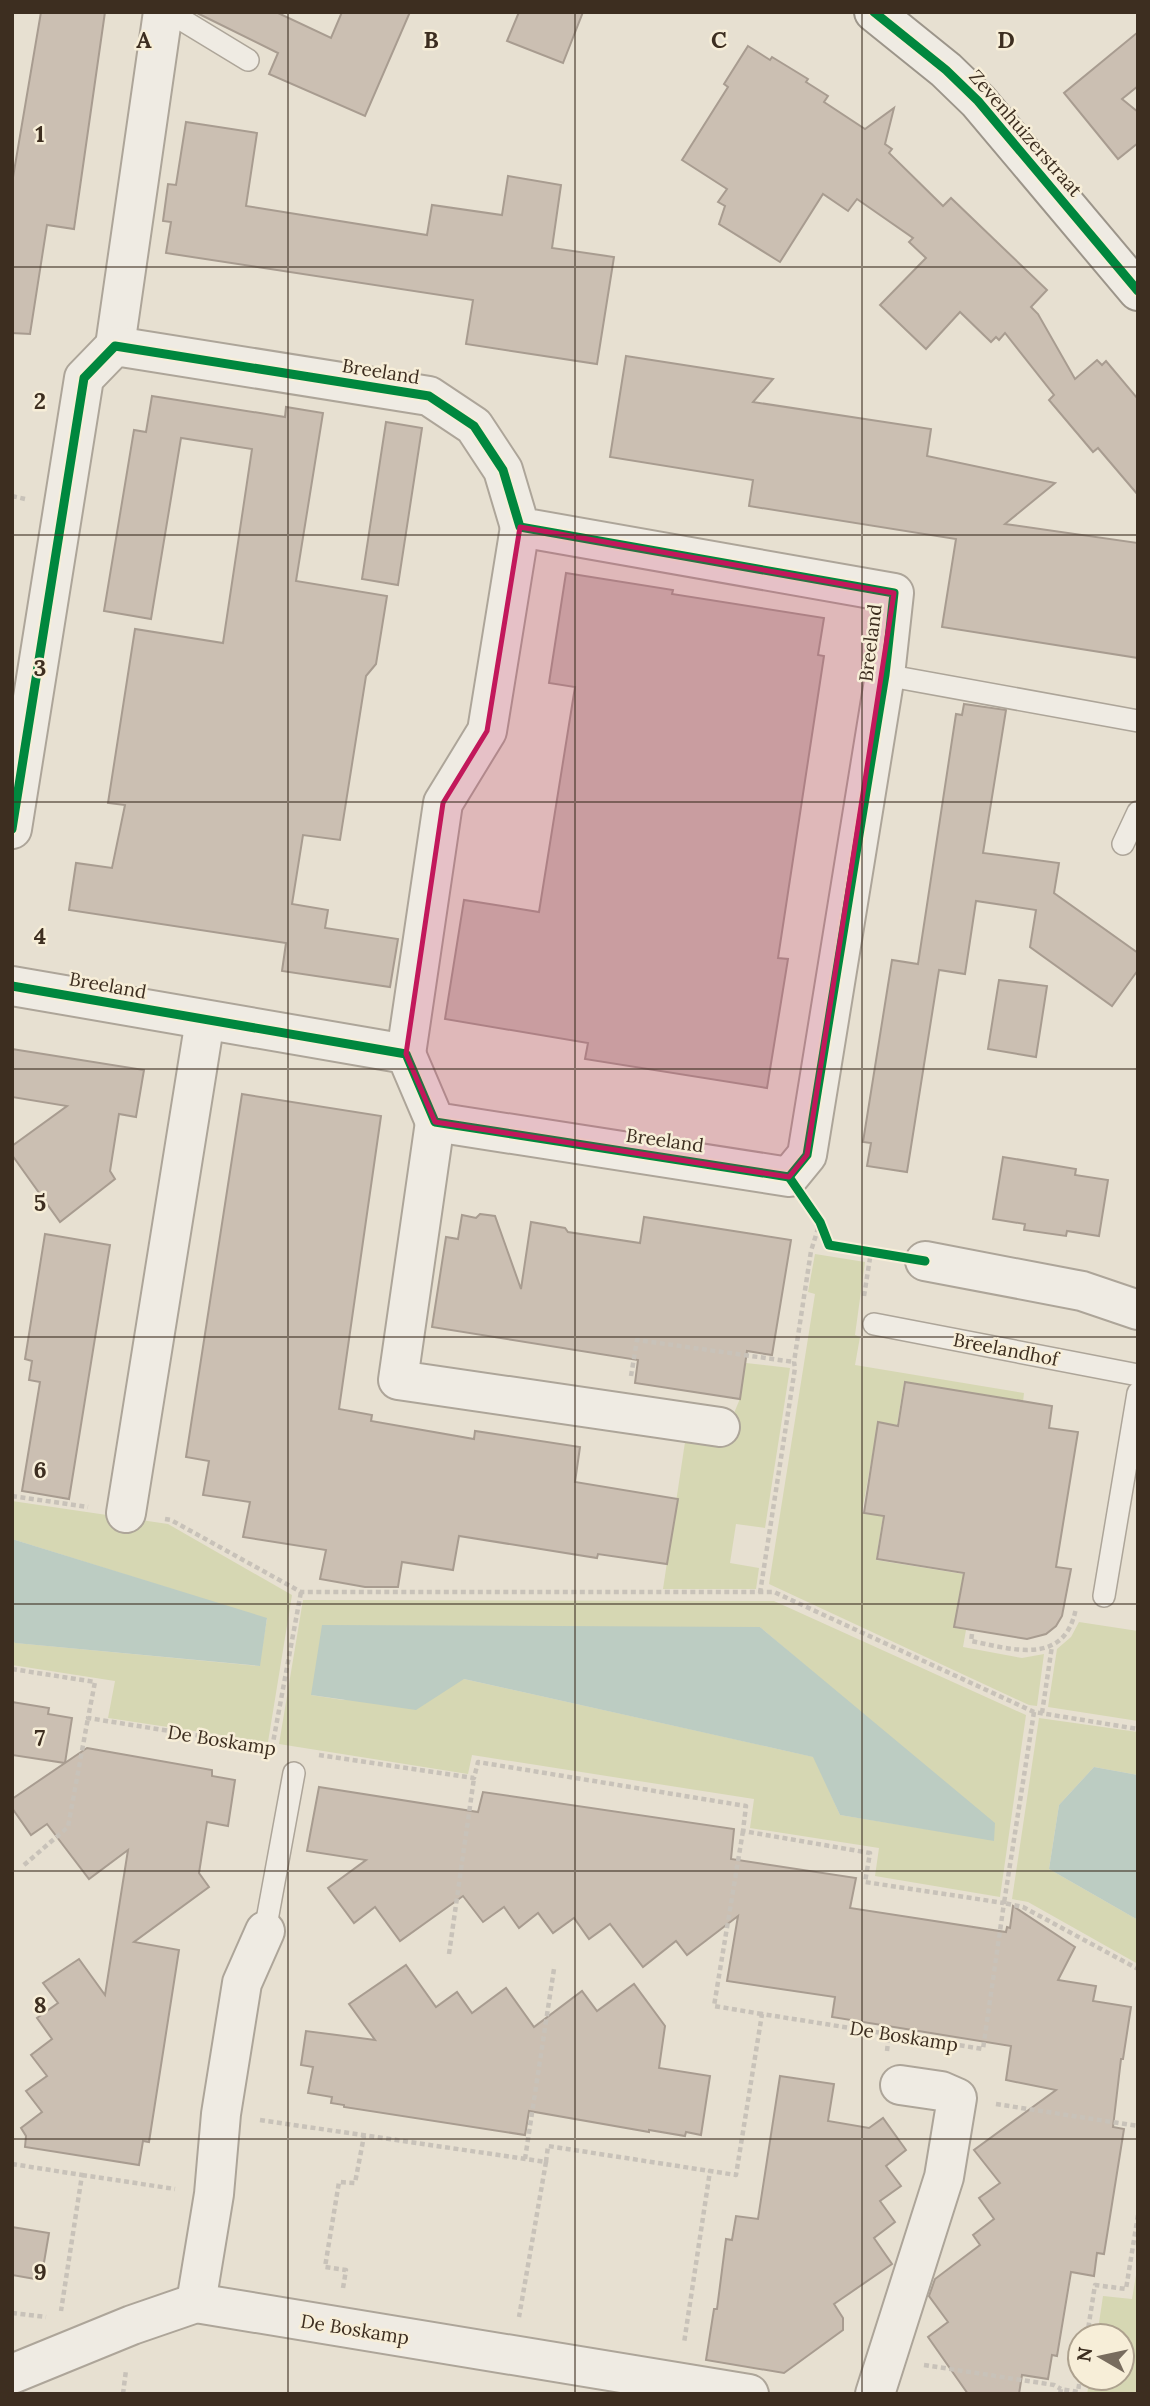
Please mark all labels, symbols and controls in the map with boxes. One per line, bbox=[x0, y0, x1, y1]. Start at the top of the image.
text: A bbox=[136, 25, 152, 54]
text: B bbox=[423, 25, 439, 54]
text: C bbox=[711, 25, 727, 54]
text: D bbox=[997, 25, 1015, 54]
street label: Zevenhuizerstraat bbox=[964, 65, 1088, 202]
text: 1 bbox=[35, 119, 45, 148]
street label: Breeland bbox=[341, 353, 421, 389]
text: 2 bbox=[34, 386, 46, 415]
street label: Breeland bbox=[853, 603, 887, 683]
text: 3 bbox=[34, 653, 46, 682]
text: 4 bbox=[34, 921, 46, 950]
street label: Breeland bbox=[67, 966, 149, 1004]
street label: Breeland bbox=[625, 1123, 705, 1157]
text: 5 bbox=[34, 1188, 46, 1217]
street label: Breelandhof bbox=[951, 1327, 1062, 1371]
text: 6 bbox=[33, 1455, 47, 1484]
street label: De Boskamp bbox=[166, 1720, 278, 1760]
text: 7 bbox=[35, 1723, 46, 1752]
text: 8 bbox=[33, 1990, 47, 2019]
street label: De Boskamp bbox=[848, 2016, 960, 2056]
text: 9 bbox=[33, 2257, 47, 2286]
street label: De Boskamp bbox=[299, 2309, 411, 2349]
north arrow bbox=[1066, 2322, 1136, 2392]
text: N bbox=[1071, 2345, 1097, 2363]

